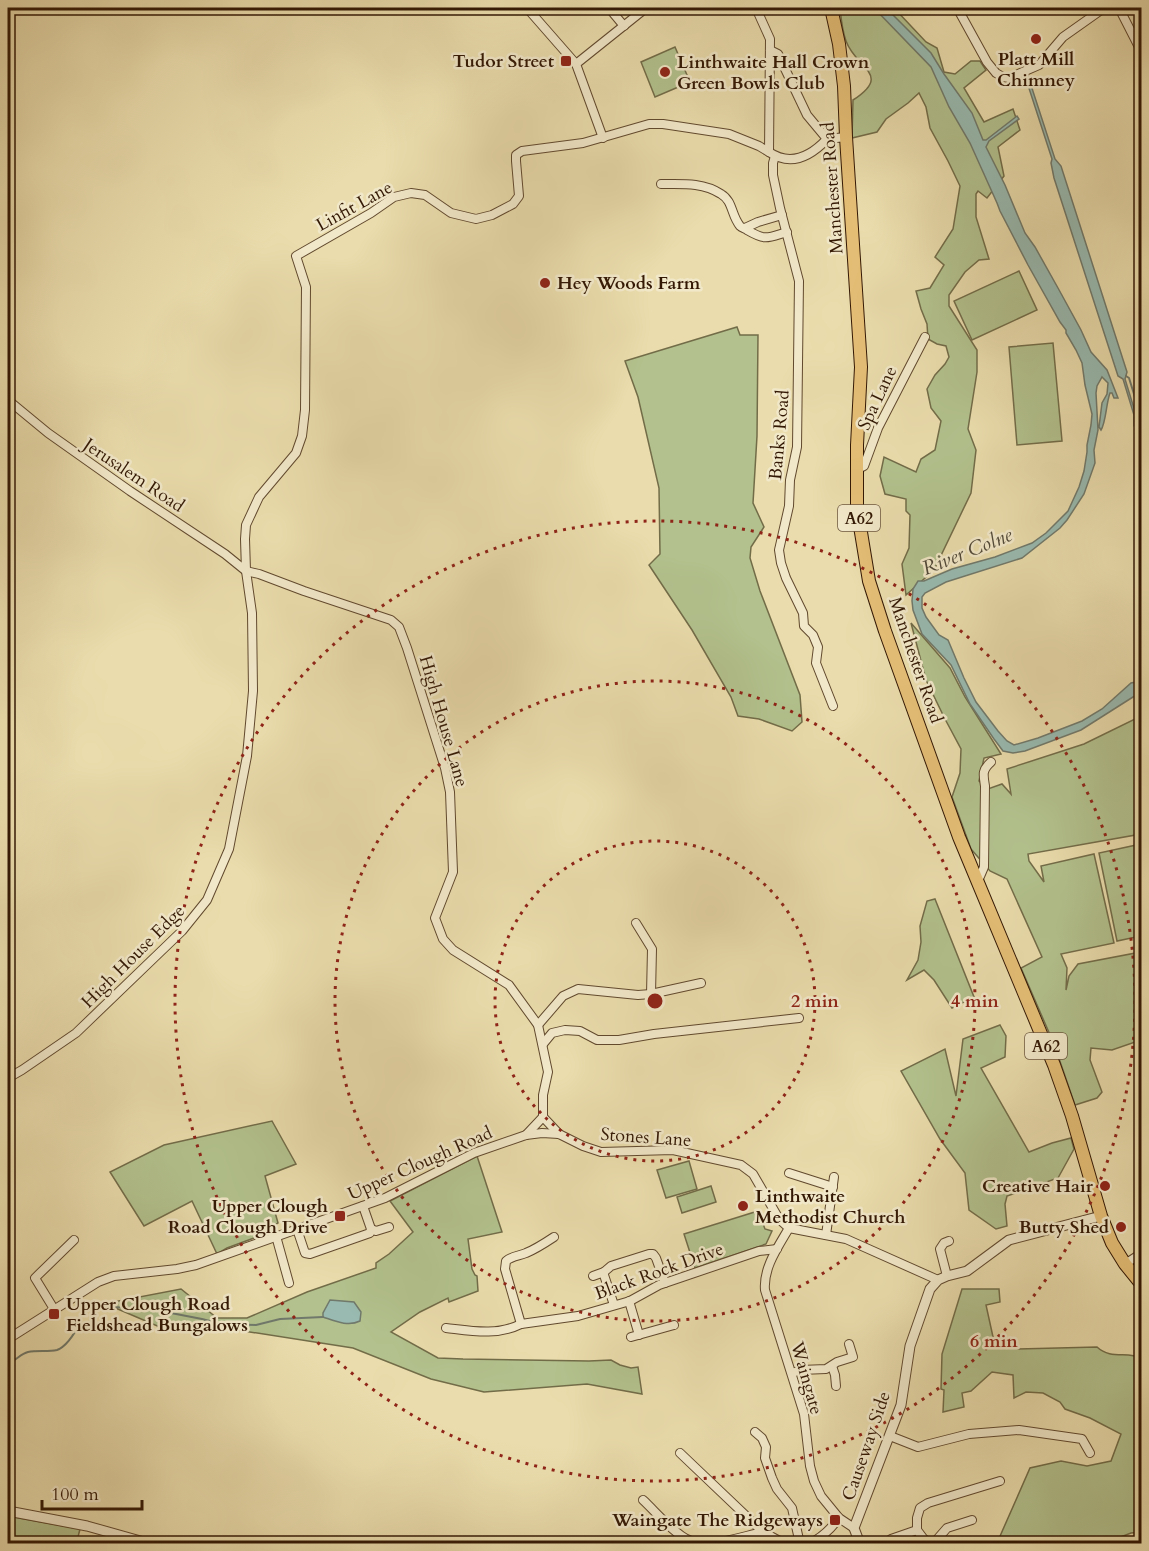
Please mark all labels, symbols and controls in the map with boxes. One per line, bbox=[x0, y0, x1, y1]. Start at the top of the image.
marker: Platt Mill Chimney bbox=[1029, 32, 1043, 46]
place label: Platt Mill Chimney bbox=[997, 47, 1076, 93]
place label: Tudor Street bbox=[452, 49, 555, 74]
place label: Linthwaite Hall Crown Green Bowls Club bbox=[677, 50, 870, 96]
marker: Tudor Street bbox=[559, 54, 573, 68]
marker: Linthwaite Hall Crown Green Bowls Club bbox=[658, 65, 672, 79]
street label: Manchester Road bbox=[815, 121, 850, 255]
street label: Linfit Lane bbox=[311, 175, 397, 238]
place label: Hey Woods Farm bbox=[557, 271, 701, 296]
marker: Hey Woods Farm bbox=[538, 276, 552, 290]
street label: Spa Lane bbox=[852, 362, 903, 434]
street label: Banks Road bbox=[763, 389, 796, 481]
street label: Jerusalem Road bbox=[76, 431, 190, 519]
road number: A62 bbox=[838, 505, 880, 531]
water label: River Colne bbox=[918, 521, 1017, 582]
street label: Manchester Road bbox=[882, 594, 949, 727]
street label: High House Lane bbox=[413, 652, 474, 790]
street label: High House Edge bbox=[76, 899, 191, 1014]
text: 2 min bbox=[791, 989, 839, 1014]
text: 4 min bbox=[951, 989, 999, 1014]
centre of rings bbox=[645, 991, 665, 1011]
road number: A62 bbox=[1025, 1033, 1067, 1059]
street label: Upper Clough Road bbox=[344, 1120, 497, 1207]
street label: Stones Lane bbox=[600, 1122, 692, 1153]
place label: Creative Hair bbox=[982, 1174, 1094, 1199]
marker: Creative Hair bbox=[1098, 1179, 1112, 1193]
place label: Linthwaite Methodist Church bbox=[755, 1184, 905, 1230]
place label: Upper Clough Road Clough Drive bbox=[168, 1194, 328, 1240]
marker: Linthwaite Methodist Church bbox=[736, 1199, 750, 1213]
marker: Upper Clough Road Clough Drive bbox=[333, 1209, 347, 1223]
place label: Butty Shed bbox=[1019, 1215, 1110, 1240]
marker: Butty Shed bbox=[1114, 1220, 1128, 1234]
street label: Black Rock Drive bbox=[591, 1237, 727, 1306]
place label: Upper Clough Road Fieldshead Bungalows bbox=[66, 1292, 248, 1338]
marker: Upper Clough Road Fieldshead Bungalows bbox=[47, 1307, 61, 1321]
text: 6 min bbox=[970, 1329, 1018, 1354]
street label: Waingate bbox=[784, 1338, 829, 1417]
street label: Causeway Side bbox=[836, 1388, 897, 1504]
scale bar bbox=[42, 1473, 142, 1511]
text: 100 m bbox=[51, 1482, 99, 1507]
place label: Waingate The Ridgeways bbox=[611, 1508, 823, 1533]
marker: Waingate The Ridgeways bbox=[828, 1513, 842, 1527]

